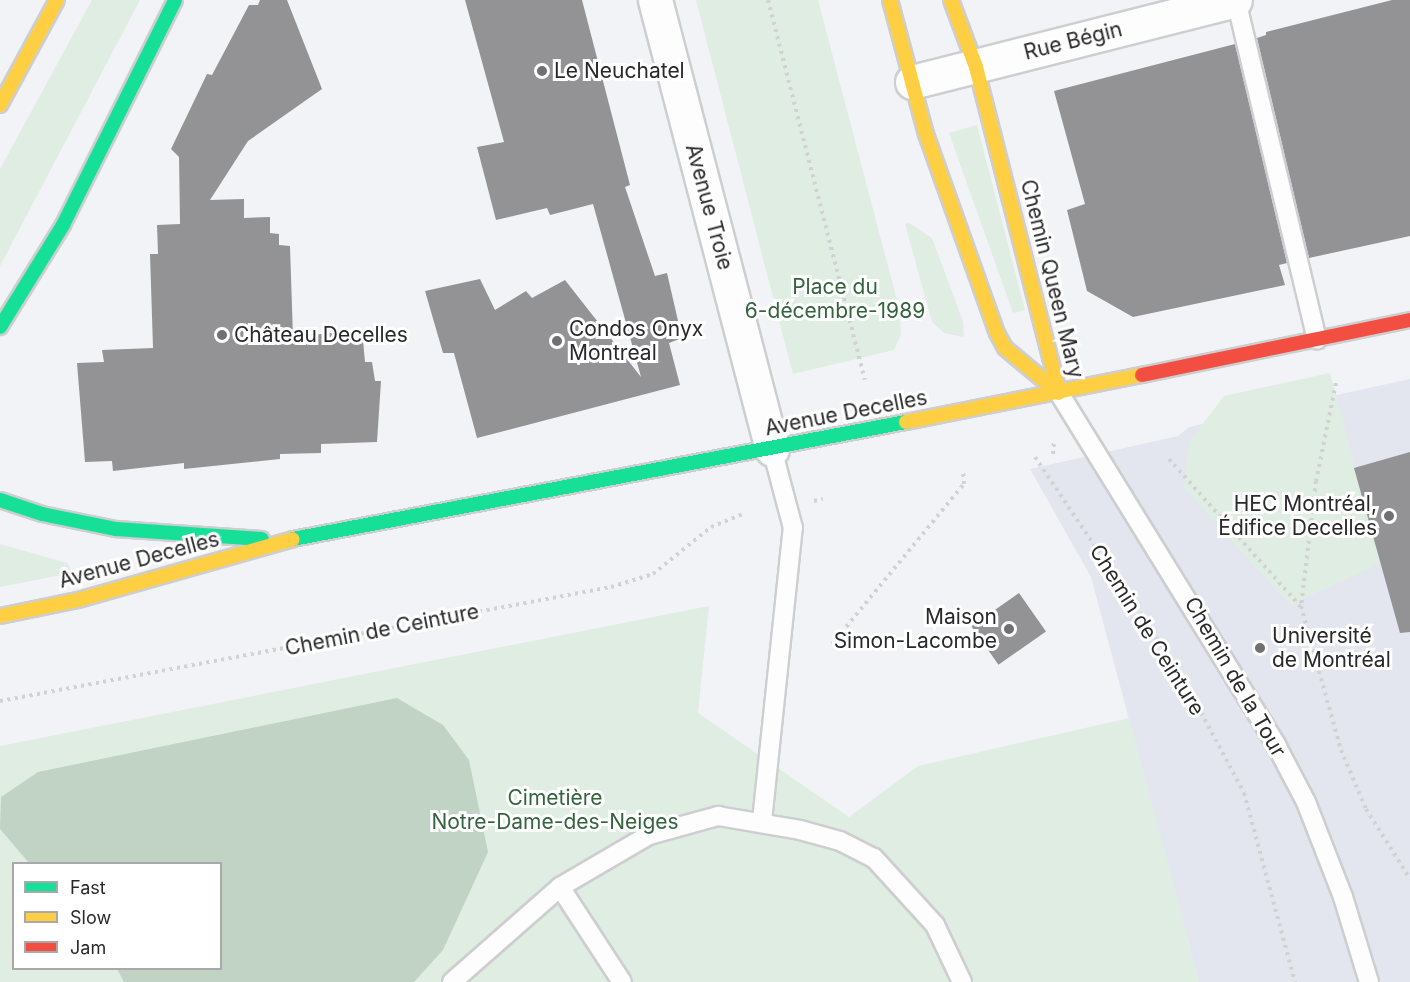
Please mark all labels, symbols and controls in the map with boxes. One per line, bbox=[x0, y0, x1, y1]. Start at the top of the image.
street label: Rue Bégin bbox=[1021, 17, 1125, 65]
place label: Le Neuchatel bbox=[554, 58, 685, 84]
marker: Le Neuchatel bbox=[535, 64, 549, 78]
street label: Avenue Troie bbox=[680, 141, 738, 273]
street label: Chemin Queen Mary bbox=[1015, 177, 1089, 381]
park label: Place du 6-décembre-1989 bbox=[745, 274, 925, 324]
place label: Condos Onyx Montreal bbox=[569, 316, 703, 366]
place label: Château Decelles bbox=[234, 322, 408, 348]
marker: Château Decelles bbox=[215, 328, 229, 342]
marker: Condos Onyx Montreal bbox=[550, 334, 564, 348]
street label: Avenue Decelles bbox=[763, 385, 929, 441]
place label: HEC Montréal, Édifice Decelles bbox=[1218, 491, 1377, 541]
marker: HEC Montréal, Édifice Decelles bbox=[1382, 509, 1396, 523]
street label: Avenue Decelles bbox=[56, 527, 222, 593]
street label: Chemin de Ceinture bbox=[1084, 540, 1210, 720]
street label: Chemin de la Tour bbox=[1179, 593, 1291, 761]
street label: Chemin de Ceinture bbox=[283, 599, 481, 661]
place label: Maison Simon-Lacombe bbox=[834, 604, 997, 654]
marker: Maison Simon-Lacombe bbox=[1002, 622, 1016, 636]
place label: Université de Montréal bbox=[1272, 623, 1391, 673]
marker: Université de Montréal bbox=[1253, 641, 1267, 655]
park label: Cimetière Notre-Dame-des-Neiges bbox=[431, 785, 679, 835]
legend bbox=[12, 862, 222, 970]
text: Fast bbox=[70, 877, 106, 898]
text: Slow bbox=[70, 907, 111, 928]
text: Jam bbox=[70, 937, 106, 958]

